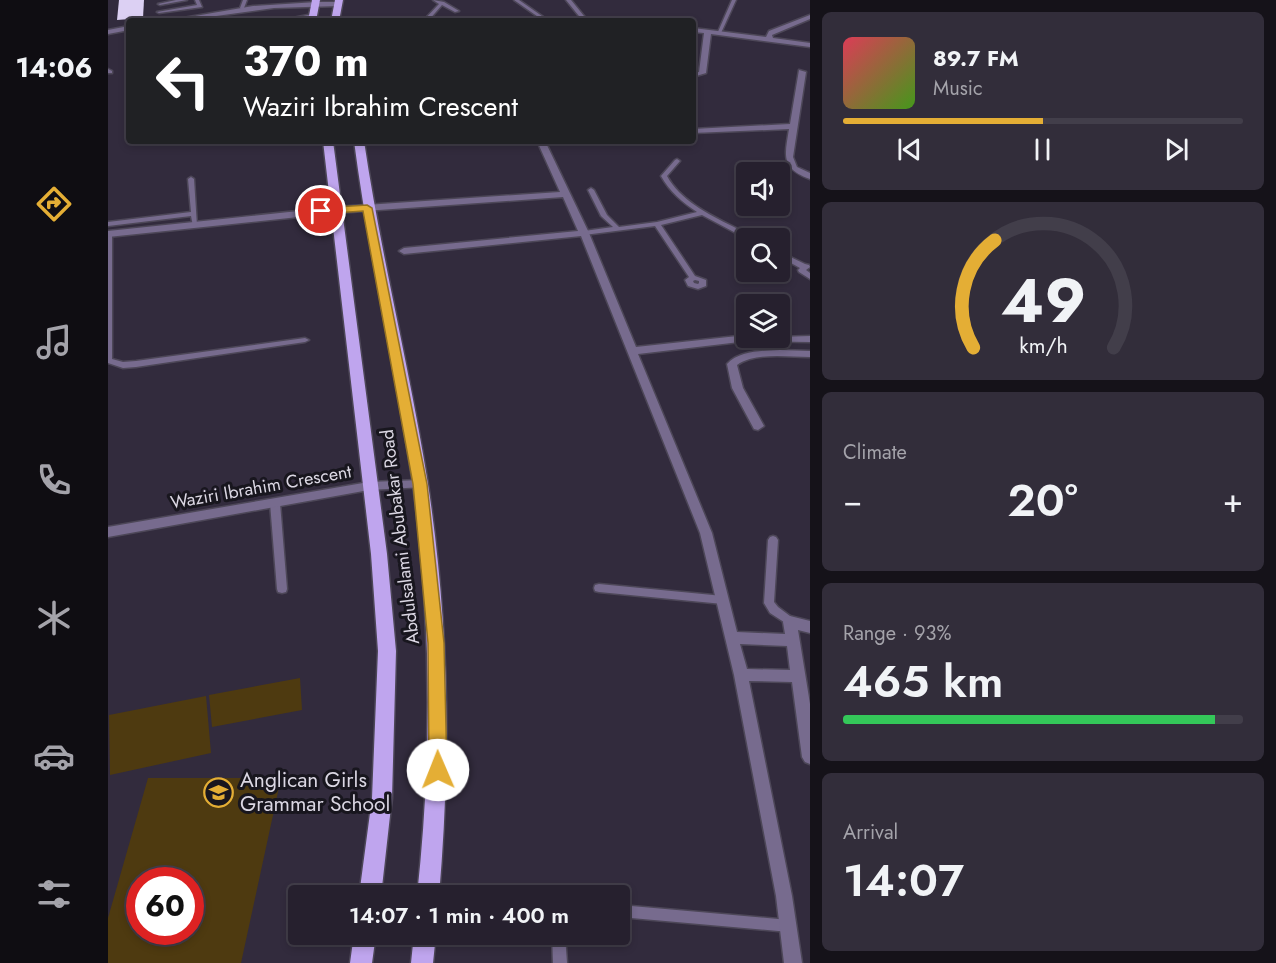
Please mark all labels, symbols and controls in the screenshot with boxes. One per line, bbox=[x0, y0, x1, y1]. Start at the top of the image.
text: 370 m bbox=[243, 31, 369, 92]
icon: left bbox=[144, 42, 222, 120]
text: 89.7 FM bbox=[933, 42, 1019, 74]
text: 14:06 bbox=[15, 48, 93, 87]
text: Music bbox=[933, 74, 983, 103]
text: Waziri Ibrahim Crescent bbox=[243, 87, 518, 126]
icon: previous bbox=[893, 133, 926, 166]
icon: pause bbox=[1026, 133, 1059, 166]
icon: next bbox=[1160, 133, 1193, 166]
map controls bbox=[736, 162, 790, 348]
button: sound bbox=[736, 162, 790, 216]
icon: directions bbox=[33, 183, 75, 225]
pin bbox=[295, 185, 346, 236]
icon: arrive bbox=[304, 194, 337, 227]
button: search bbox=[736, 228, 790, 282]
text: 49 bbox=[1000, 255, 1086, 345]
button: layers bbox=[736, 294, 790, 348]
icon: music bbox=[33, 321, 75, 363]
text: km/h bbox=[1019, 331, 1067, 362]
street label: Abdulsalami Abubakar Road bbox=[374, 428, 426, 646]
text: Climate bbox=[843, 438, 907, 467]
street label: Waziri Ibrahim Crescent bbox=[168, 458, 354, 516]
icon: phone bbox=[33, 459, 75, 501]
text: 20° bbox=[1007, 468, 1078, 533]
text: − bbox=[843, 477, 862, 524]
text: + bbox=[1223, 477, 1243, 524]
icon: climate bbox=[33, 597, 75, 639]
text: Range · 93% bbox=[843, 619, 951, 648]
text: 465 km bbox=[843, 649, 1003, 714]
icon: car bbox=[33, 735, 75, 777]
position arrow bbox=[406, 738, 470, 802]
place label: Anglican Girls Grammar School bbox=[240, 765, 390, 819]
school or university icon: Anglican Girls Grammar School bbox=[203, 776, 235, 808]
text: Arrival bbox=[843, 818, 898, 847]
text: 14:07 bbox=[843, 848, 964, 913]
speed limit sign: 60 bbox=[126, 867, 204, 945]
icon: filters bbox=[33, 873, 75, 915]
text: 14:07 · 1 min · 400 m bbox=[349, 899, 569, 931]

